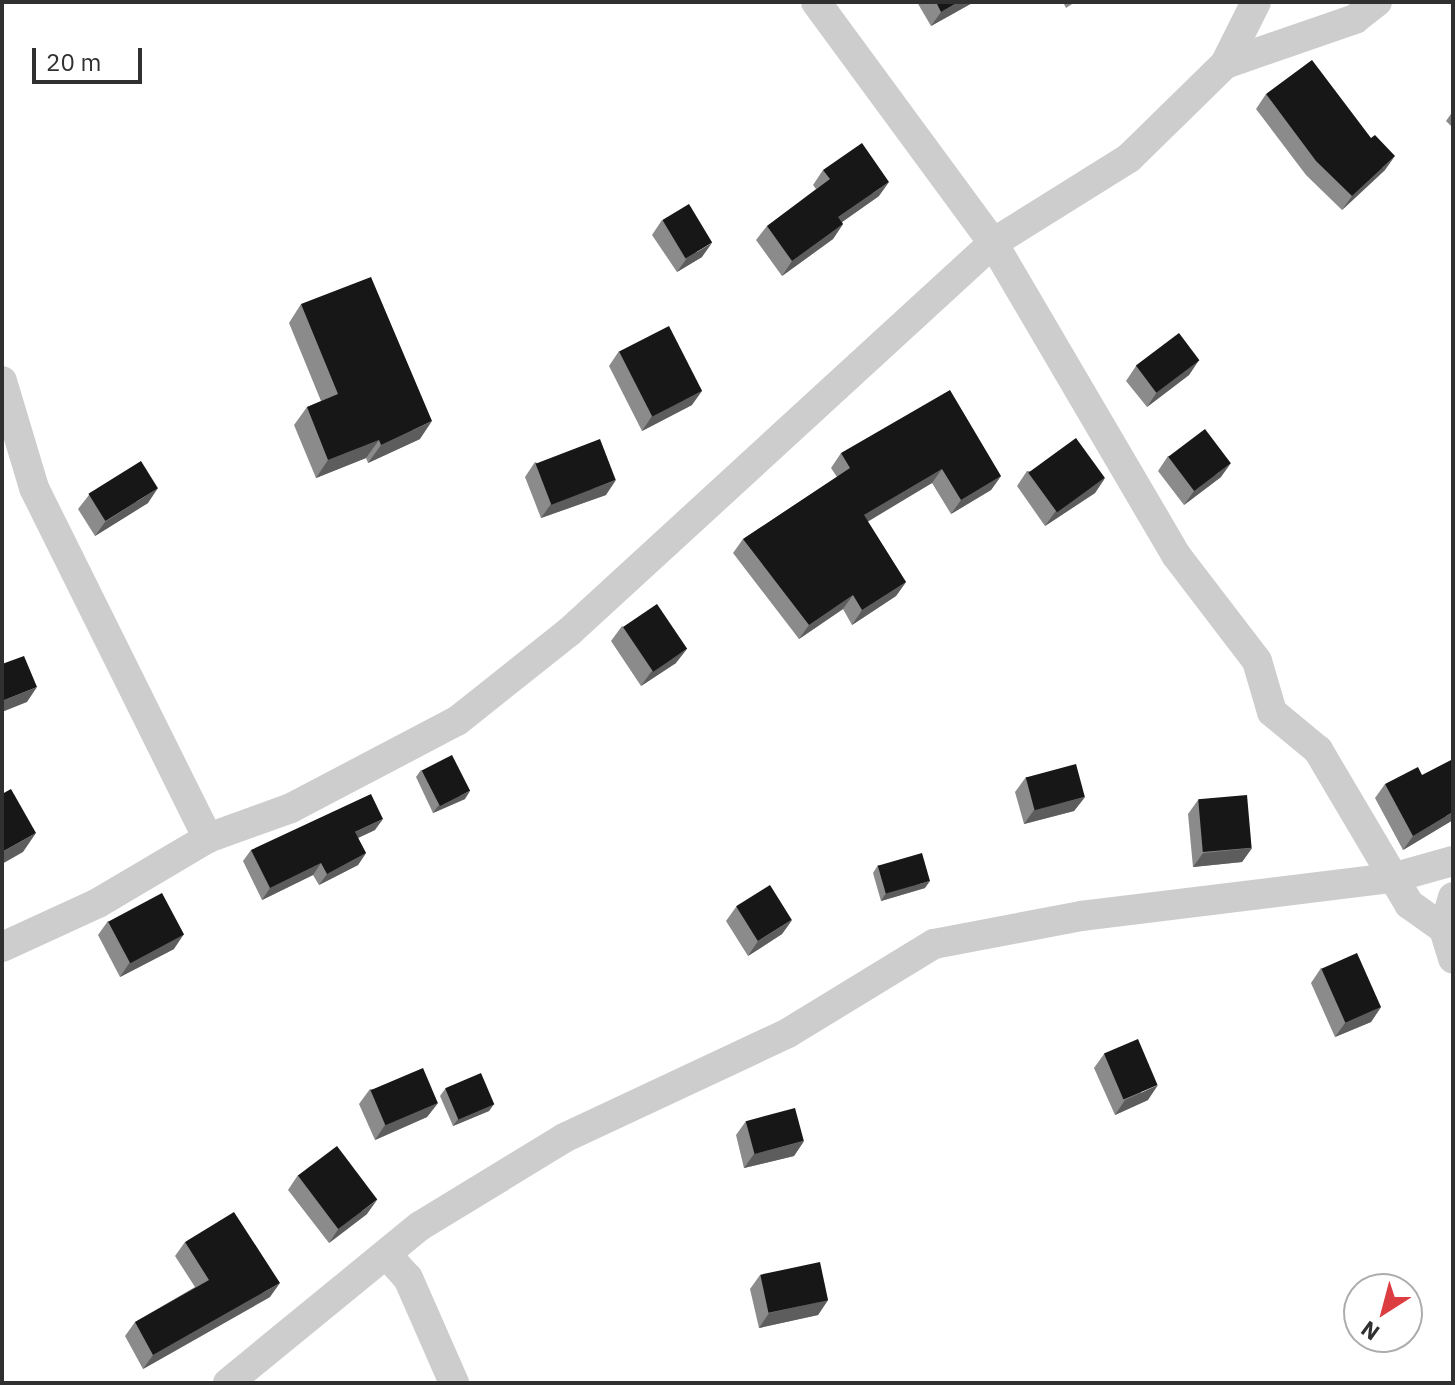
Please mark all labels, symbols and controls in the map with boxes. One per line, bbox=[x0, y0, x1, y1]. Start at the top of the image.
scale bar bbox=[36, 32, 146, 82]
text: 20 m bbox=[46, 46, 101, 78]
north arrow bbox=[1343, 1273, 1423, 1353]
text: N bbox=[1355, 1315, 1385, 1348]

